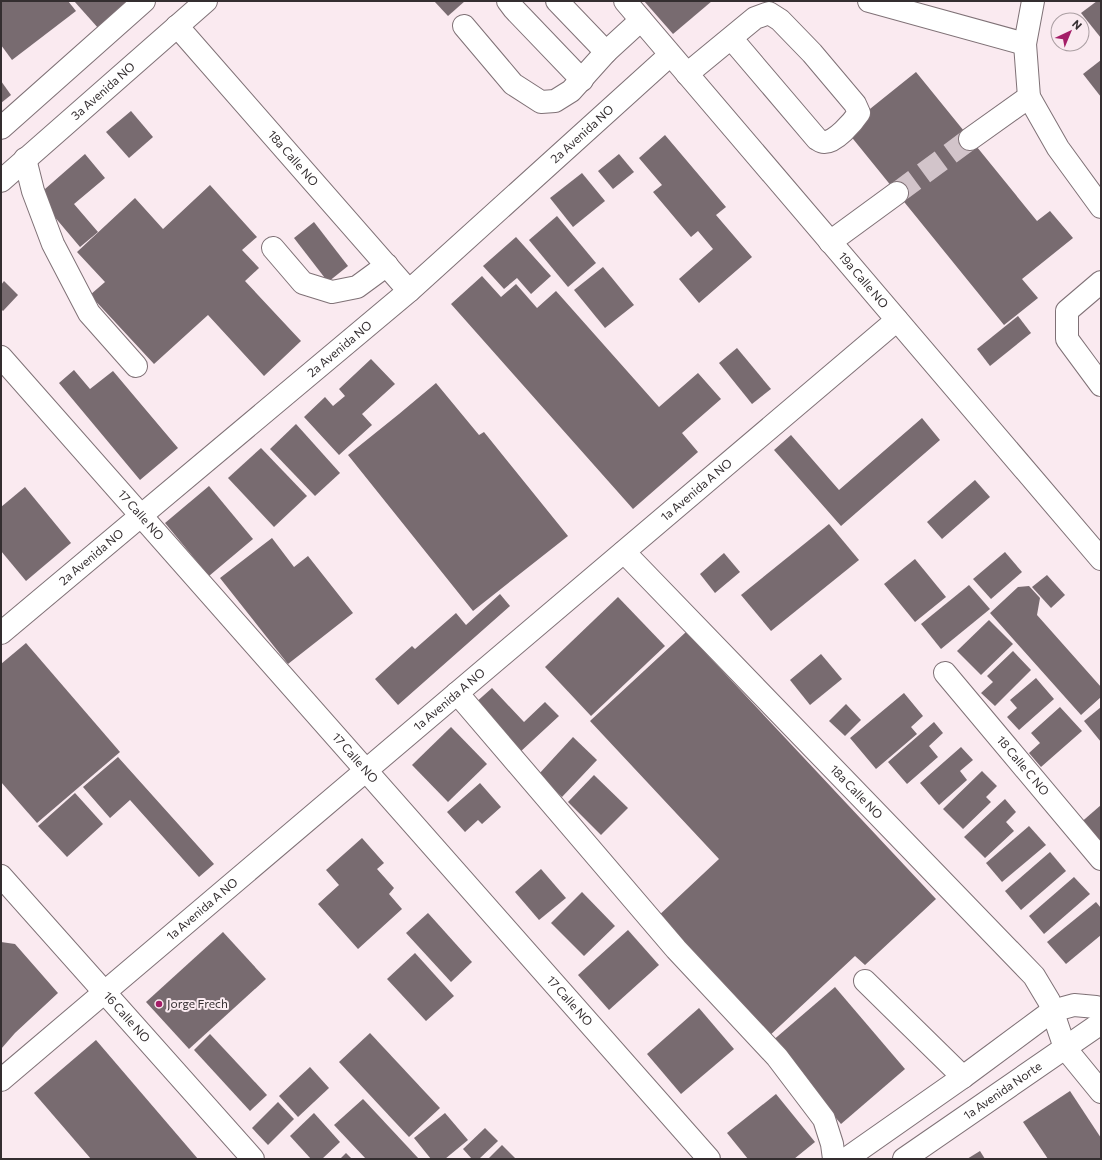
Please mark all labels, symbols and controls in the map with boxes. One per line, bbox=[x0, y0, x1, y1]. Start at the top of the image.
north arrow bbox=[1050, 12, 1090, 52]
text: N bbox=[1070, 17, 1085, 32]
street label: 3a Avenida NO bbox=[68, 59, 137, 122]
street label: 2a Avenida NO bbox=[547, 102, 616, 166]
street label: 18a Calle NO bbox=[266, 127, 322, 189]
street label: 19a Calle NO bbox=[836, 249, 892, 311]
street label: 2a Avenida NO bbox=[304, 317, 374, 379]
street label: 1a Avenida A NO bbox=[657, 455, 734, 523]
street label: 17 Calle NO bbox=[116, 487, 167, 543]
street label: 2a Avenida NO bbox=[56, 525, 126, 587]
street label: 1a Avenida A NO bbox=[410, 665, 487, 733]
street label: 17 Calle NO bbox=[330, 730, 382, 785]
street label: 18 Calle C NO bbox=[995, 732, 1053, 798]
street label: 18a Calle NO bbox=[828, 762, 886, 821]
street label: 1a Avenida A NO bbox=[163, 874, 240, 943]
street label: 17 Calle NO bbox=[544, 972, 596, 1028]
street label: 16 Calle NO bbox=[101, 988, 154, 1045]
place label: Jorge Frech bbox=[167, 996, 228, 1011]
marker: Jorge Frech bbox=[154, 999, 164, 1009]
street label: 1a Avenida Norte bbox=[961, 1058, 1044, 1122]

